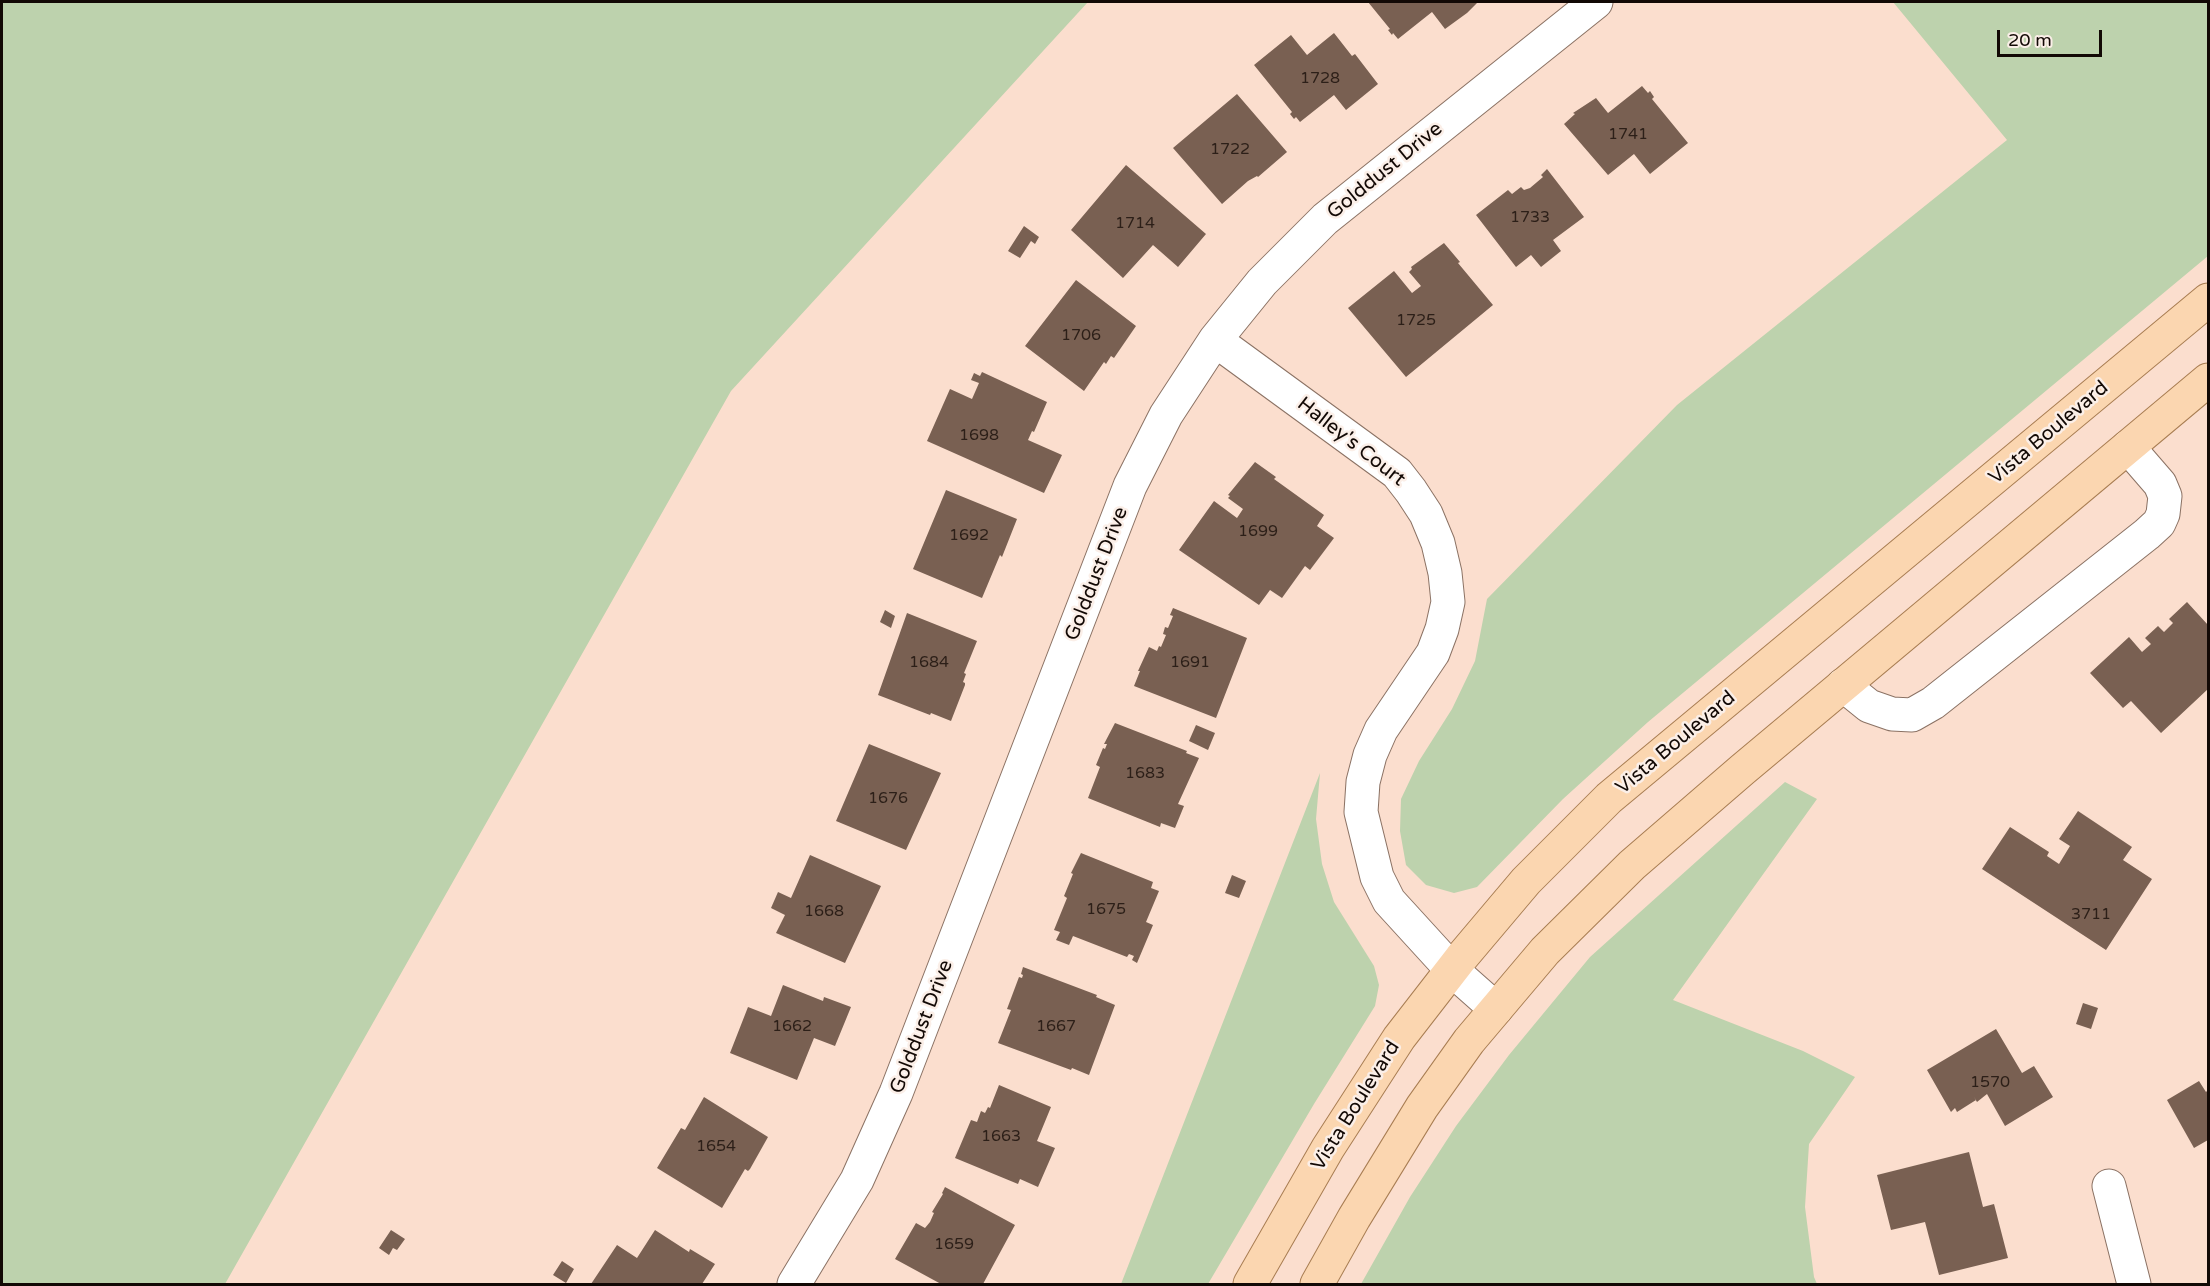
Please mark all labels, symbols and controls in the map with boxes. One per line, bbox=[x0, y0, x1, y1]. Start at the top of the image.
scale bar bbox=[2000, 18, 2105, 56]
text: 20 m bbox=[2008, 29, 2052, 51]
house number: 1728 bbox=[1300, 69, 1340, 89]
street label: Golddust Drive bbox=[1323, 117, 1447, 225]
house number: 1741 bbox=[1608, 125, 1648, 145]
house number: 1722 bbox=[1210, 140, 1250, 160]
house number: 1733 bbox=[1510, 208, 1550, 228]
house number: 1714 bbox=[1115, 214, 1155, 234]
house number: 1725 bbox=[1396, 311, 1436, 331]
house number: 1706 bbox=[1061, 326, 1101, 346]
street label: Vista Boulevard bbox=[1984, 376, 2114, 490]
street label: Halley's Court bbox=[1292, 392, 1410, 492]
house number: 1698 bbox=[959, 426, 999, 446]
street label: Golddust Drive bbox=[1060, 504, 1134, 644]
house number: 1699 bbox=[1238, 522, 1278, 542]
house number: 1692 bbox=[949, 526, 989, 546]
house number: 1684 bbox=[909, 653, 949, 673]
house number: 1691 bbox=[1170, 653, 1210, 673]
street label: Vista Boulevard bbox=[1611, 686, 1741, 800]
house number: 1683 bbox=[1125, 764, 1165, 784]
house number: 1676 bbox=[868, 789, 908, 809]
house number: 1675 bbox=[1086, 900, 1126, 920]
house number: 1668 bbox=[804, 902, 844, 922]
house number: 3711 bbox=[2071, 905, 2111, 925]
street label: Golddust Drive bbox=[885, 957, 959, 1097]
house number: 1662 bbox=[772, 1017, 812, 1037]
house number: 1667 bbox=[1036, 1017, 1076, 1037]
street label: Vista Boulevard bbox=[1307, 1037, 1405, 1175]
house number: 1570 bbox=[1970, 1073, 2010, 1093]
house number: 1663 bbox=[981, 1127, 1021, 1147]
house number: 1654 bbox=[696, 1137, 736, 1157]
house number: 1659 bbox=[934, 1235, 974, 1255]

